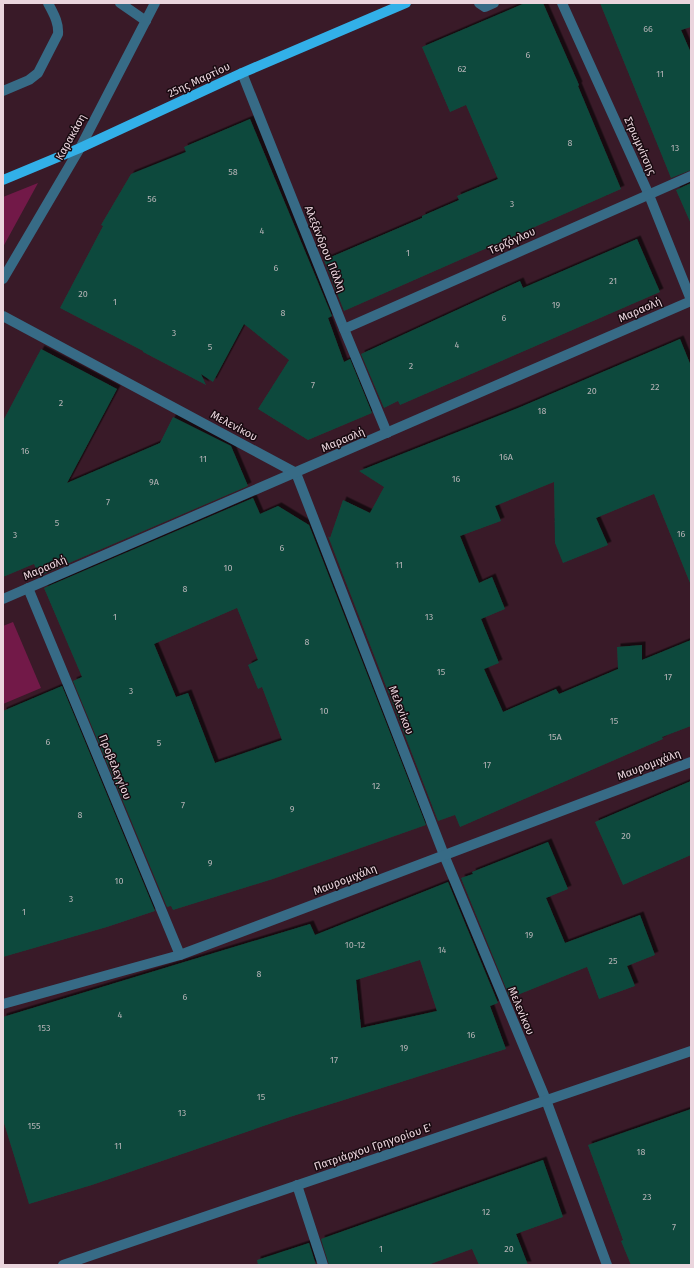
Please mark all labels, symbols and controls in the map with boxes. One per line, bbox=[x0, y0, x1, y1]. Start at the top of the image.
house number: 66 bbox=[643, 24, 653, 34]
house number: 6 bbox=[526, 50, 531, 60]
street label: 25ης Μαρτίου bbox=[166, 60, 232, 100]
house number: 62 bbox=[457, 64, 467, 74]
house number: 11 bbox=[656, 69, 664, 79]
street label: Καρακάση bbox=[53, 112, 89, 162]
street label: Στρωμνίτσης bbox=[621, 115, 659, 177]
house number: 8 bbox=[568, 138, 573, 148]
house number: 13 bbox=[671, 143, 679, 153]
house number: 58 bbox=[228, 167, 238, 177]
house number: 56 bbox=[147, 194, 157, 204]
house number: 3 bbox=[510, 199, 514, 209]
street label: Αλεξάνδρου Πάλλη bbox=[302, 204, 348, 294]
street label: Τερζόγλου bbox=[486, 225, 538, 257]
house number: 4 bbox=[260, 226, 265, 236]
house number: 1 bbox=[406, 248, 410, 258]
house number: 6 bbox=[274, 263, 279, 273]
house number: 21 bbox=[609, 276, 617, 286]
house number: 20 bbox=[78, 289, 88, 299]
street label: Μαρασλή bbox=[616, 295, 664, 325]
house number: 1 bbox=[113, 297, 117, 307]
house number: 19 bbox=[552, 300, 561, 310]
house number: 8 bbox=[281, 308, 286, 318]
house number: 6 bbox=[502, 313, 507, 323]
house number: 3 bbox=[172, 328, 176, 338]
house number: 4 bbox=[455, 340, 460, 350]
house number: 5 bbox=[208, 342, 213, 352]
house number: 2 bbox=[409, 361, 413, 371]
house number: 7 bbox=[311, 380, 315, 390]
house number: 22 bbox=[651, 382, 659, 392]
house number: 20 bbox=[587, 386, 597, 396]
house number: 2 bbox=[59, 398, 63, 408]
house number: 18 bbox=[538, 406, 546, 416]
street label: Μελενίκου bbox=[208, 408, 260, 444]
street label: Μαρασλή bbox=[319, 425, 367, 455]
house number: 16 bbox=[21, 446, 30, 456]
house number: 16Α bbox=[499, 452, 514, 462]
house number: 11 bbox=[199, 454, 207, 464]
house number: 16 bbox=[452, 474, 461, 484]
house number: 9Α bbox=[149, 477, 160, 487]
house number: 7 bbox=[106, 497, 110, 507]
house number: 5 bbox=[55, 518, 60, 528]
house number: 16 bbox=[677, 529, 686, 539]
house number: 3 bbox=[13, 530, 17, 540]
house number: 6 bbox=[280, 543, 285, 553]
street label: Μαρασλή bbox=[21, 553, 69, 583]
house number: 11 bbox=[395, 560, 403, 570]
house number: 10 bbox=[224, 563, 232, 573]
house number: 8 bbox=[183, 584, 188, 594]
house number: 1 bbox=[113, 612, 117, 622]
house number: 13 bbox=[425, 612, 433, 622]
house number: 8 bbox=[305, 637, 310, 647]
house number: 15 bbox=[437, 667, 446, 677]
house number: 17 bbox=[664, 672, 672, 682]
street label: Μελενίκου bbox=[386, 684, 416, 736]
house number: 3 bbox=[129, 686, 133, 696]
house number: 10 bbox=[320, 706, 328, 716]
house number: 15 bbox=[610, 716, 619, 726]
house number: 15Α bbox=[548, 732, 563, 742]
street label: Προβελεγγίου bbox=[96, 733, 134, 801]
house number: 6 bbox=[46, 737, 51, 747]
house number: 5 bbox=[157, 738, 162, 748]
street label: Μαυρομιχάλη bbox=[615, 747, 683, 783]
house number: 17 bbox=[483, 760, 491, 770]
house number: 12 bbox=[372, 781, 380, 791]
house number: 7 bbox=[181, 800, 185, 810]
house number: 9 bbox=[290, 804, 295, 814]
house number: 8 bbox=[78, 810, 83, 820]
house number: 20 bbox=[621, 831, 631, 841]
house number: 9 bbox=[208, 858, 213, 868]
street label: Μαυρομιχάλη bbox=[311, 862, 379, 898]
house number: 10 bbox=[115, 876, 123, 886]
house number: 3 bbox=[69, 894, 73, 904]
house number: 1 bbox=[22, 907, 26, 917]
house number: 19 bbox=[525, 930, 534, 940]
house number: 10-12 bbox=[345, 940, 365, 950]
house number: 14 bbox=[438, 945, 447, 955]
house number: 25 bbox=[609, 956, 618, 966]
house number: 8 bbox=[257, 969, 262, 979]
street label: Μελενίκου bbox=[505, 985, 537, 1037]
house number: 6 bbox=[183, 992, 188, 1002]
house number: 4 bbox=[118, 1010, 123, 1020]
house number: 153 bbox=[38, 1023, 50, 1033]
house number: 16 bbox=[467, 1030, 476, 1040]
house number: 19 bbox=[400, 1043, 409, 1053]
house number: 17 bbox=[330, 1055, 338, 1065]
house number: 15 bbox=[257, 1092, 266, 1102]
house number: 13 bbox=[178, 1108, 186, 1118]
house number: 155 bbox=[28, 1121, 41, 1131]
street label: Πατριάρχου Γρηγορίου Ε' bbox=[312, 1121, 434, 1173]
house number: 11 bbox=[114, 1141, 122, 1151]
house number: 18 bbox=[637, 1147, 645, 1157]
house number: 23 bbox=[643, 1192, 651, 1202]
house number: 12 bbox=[482, 1207, 490, 1217]
house number: 7 bbox=[672, 1222, 676, 1232]
house number: 1 bbox=[379, 1244, 383, 1254]
house number: 20 bbox=[504, 1244, 514, 1254]

